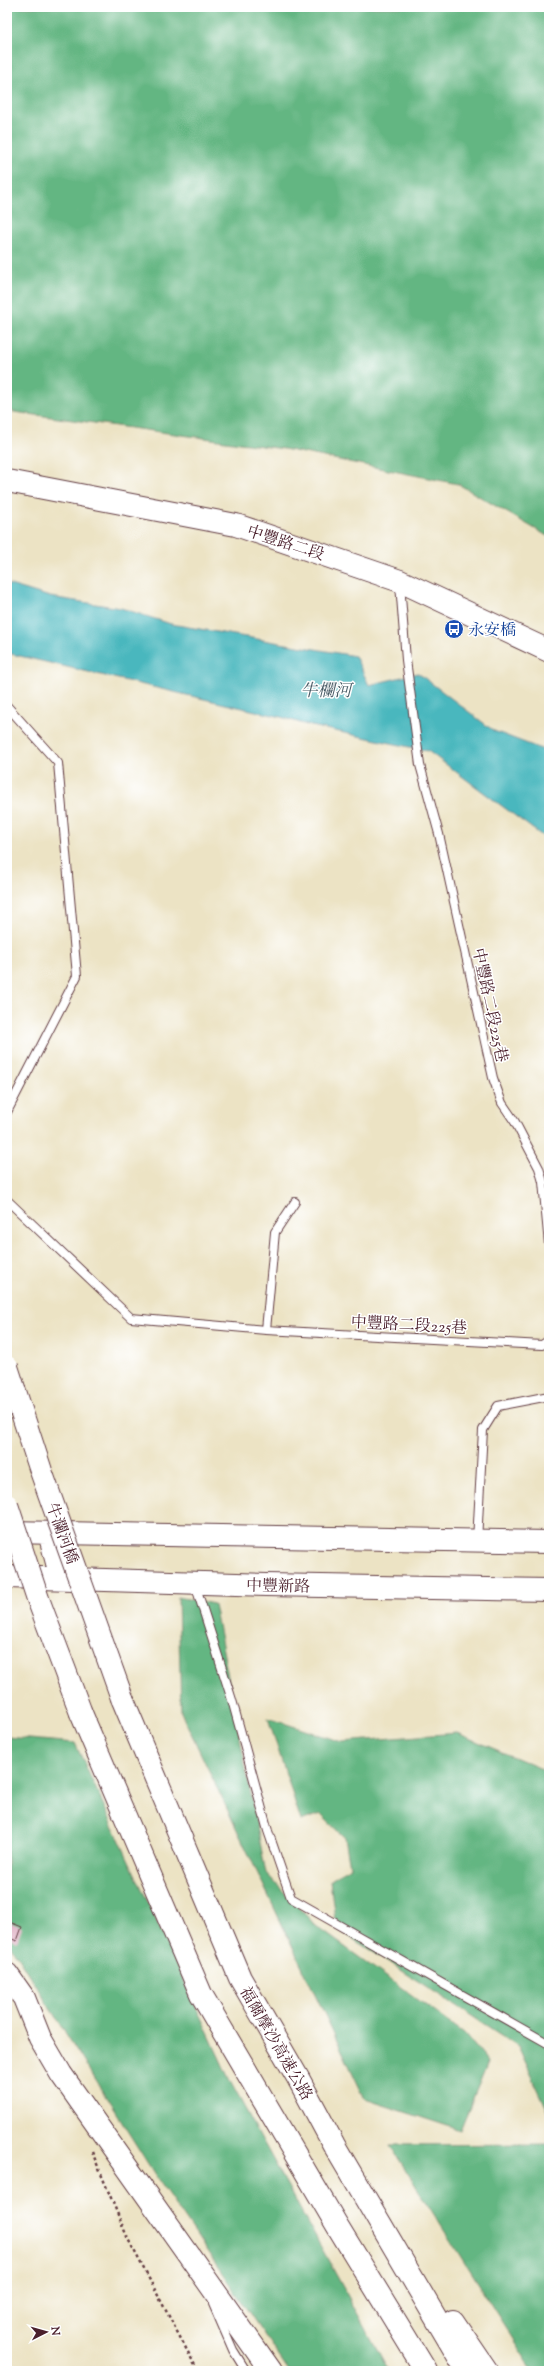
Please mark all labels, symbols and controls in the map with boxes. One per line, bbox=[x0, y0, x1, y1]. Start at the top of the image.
street label: 中豐路二段 bbox=[244, 521, 327, 568]
bus stop icon: 永安橋 bbox=[443, 618, 465, 640]
place label: 永安橋 bbox=[468, 620, 516, 643]
water label: 牛欄河 bbox=[301, 680, 354, 704]
street label: 中豐路二段225巷 bbox=[465, 946, 512, 1065]
street label: 中豐路二段225巷 bbox=[350, 1312, 468, 1341]
street label: 牛瀾河橋 bbox=[39, 1500, 82, 1568]
street label: 中豐新路 bbox=[246, 1575, 310, 1600]
street label: 福爾摩沙高速公路 bbox=[233, 1983, 317, 2105]
north arrow bbox=[26, 2312, 66, 2352]
text: N bbox=[46, 2325, 63, 2336]

